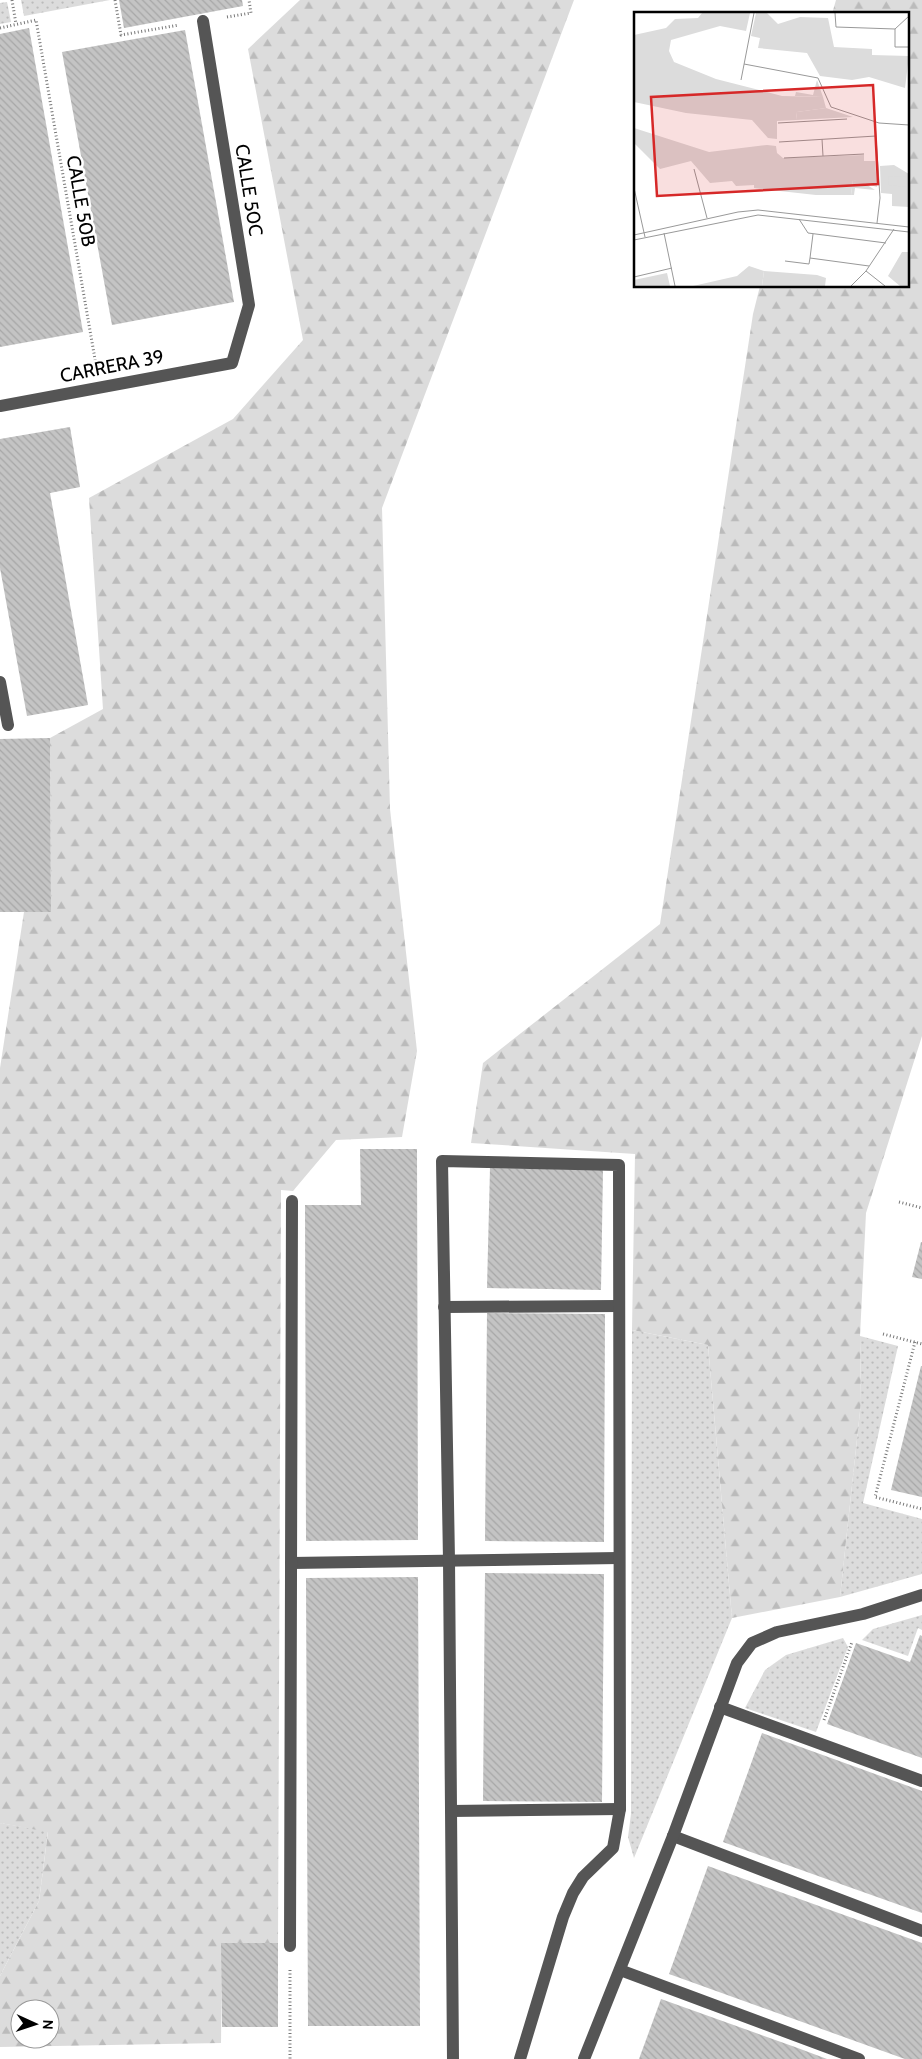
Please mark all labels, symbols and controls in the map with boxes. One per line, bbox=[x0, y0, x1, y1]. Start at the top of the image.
inset map bbox=[634, 12, 910, 288]
street label: CALLE 50C bbox=[230, 143, 268, 238]
street label: CALLE 50B bbox=[62, 154, 100, 248]
street label: CARRERA 39 bbox=[58, 345, 166, 387]
north arrow bbox=[10, 1999, 60, 2049]
text: N bbox=[39, 2019, 57, 2030]

